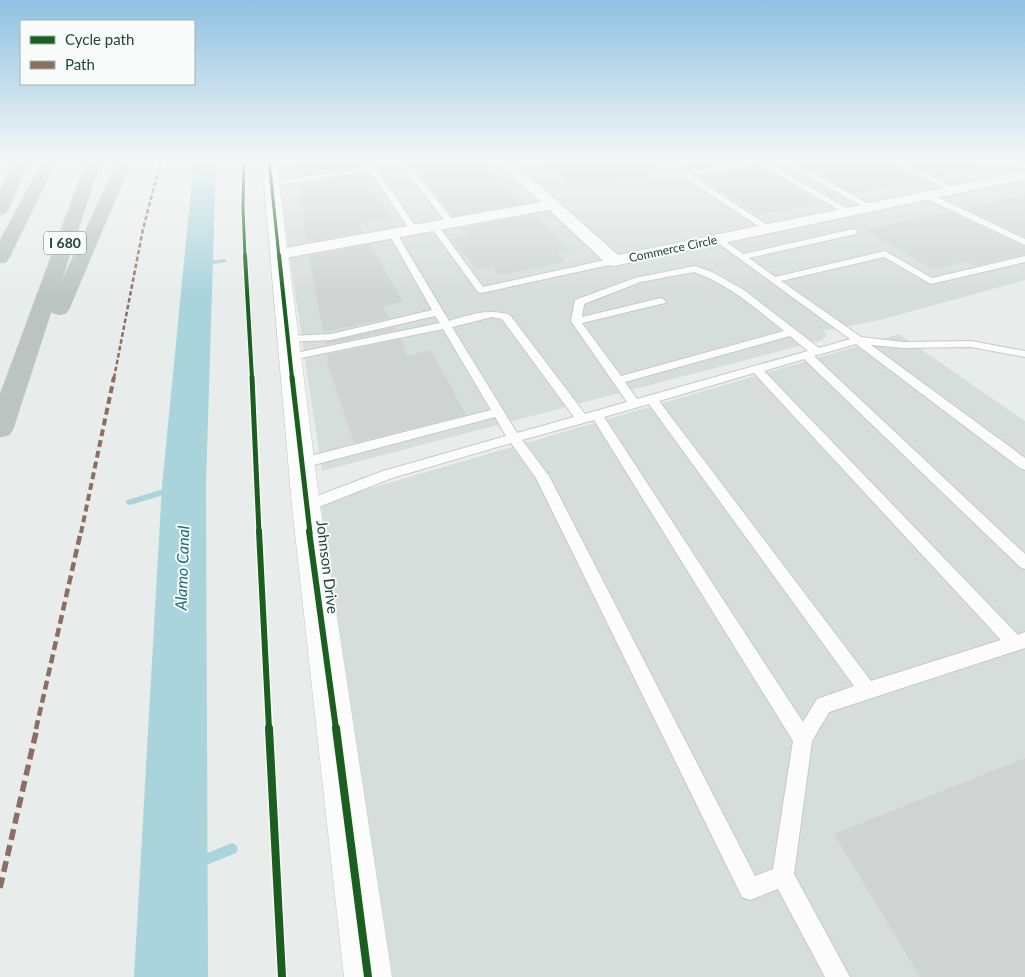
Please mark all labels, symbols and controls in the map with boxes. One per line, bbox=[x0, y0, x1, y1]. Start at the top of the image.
legend bbox=[20, 20, 195, 85]
text: Cycle path bbox=[65, 30, 134, 48]
text: Path bbox=[65, 55, 95, 73]
road number: I 680 bbox=[44, 232, 86, 254]
street label: Commerce Circle bbox=[627, 232, 718, 265]
street label: Johnson Drive bbox=[313, 519, 343, 615]
water label: Alamo Canal bbox=[170, 525, 192, 612]

